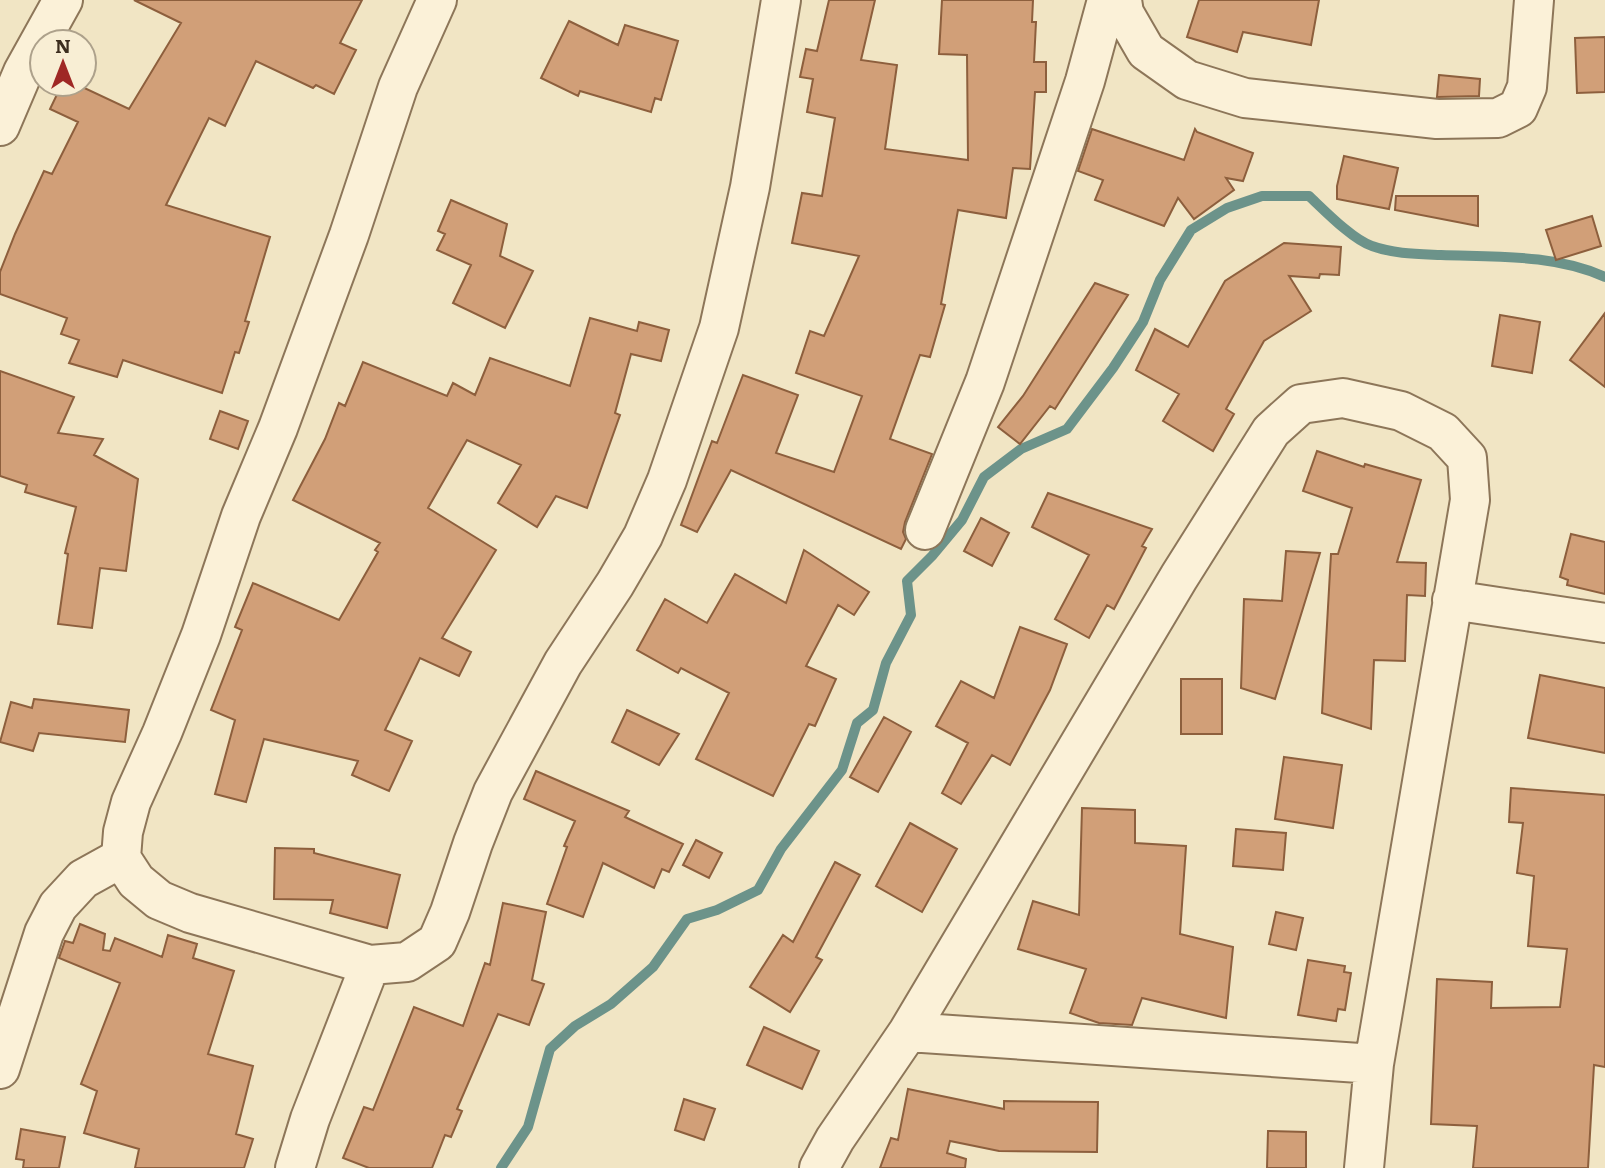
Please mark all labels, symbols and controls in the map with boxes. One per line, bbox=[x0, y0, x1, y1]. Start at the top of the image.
north arrow bbox=[28, 28, 98, 98]
text: N bbox=[55, 31, 71, 59]

